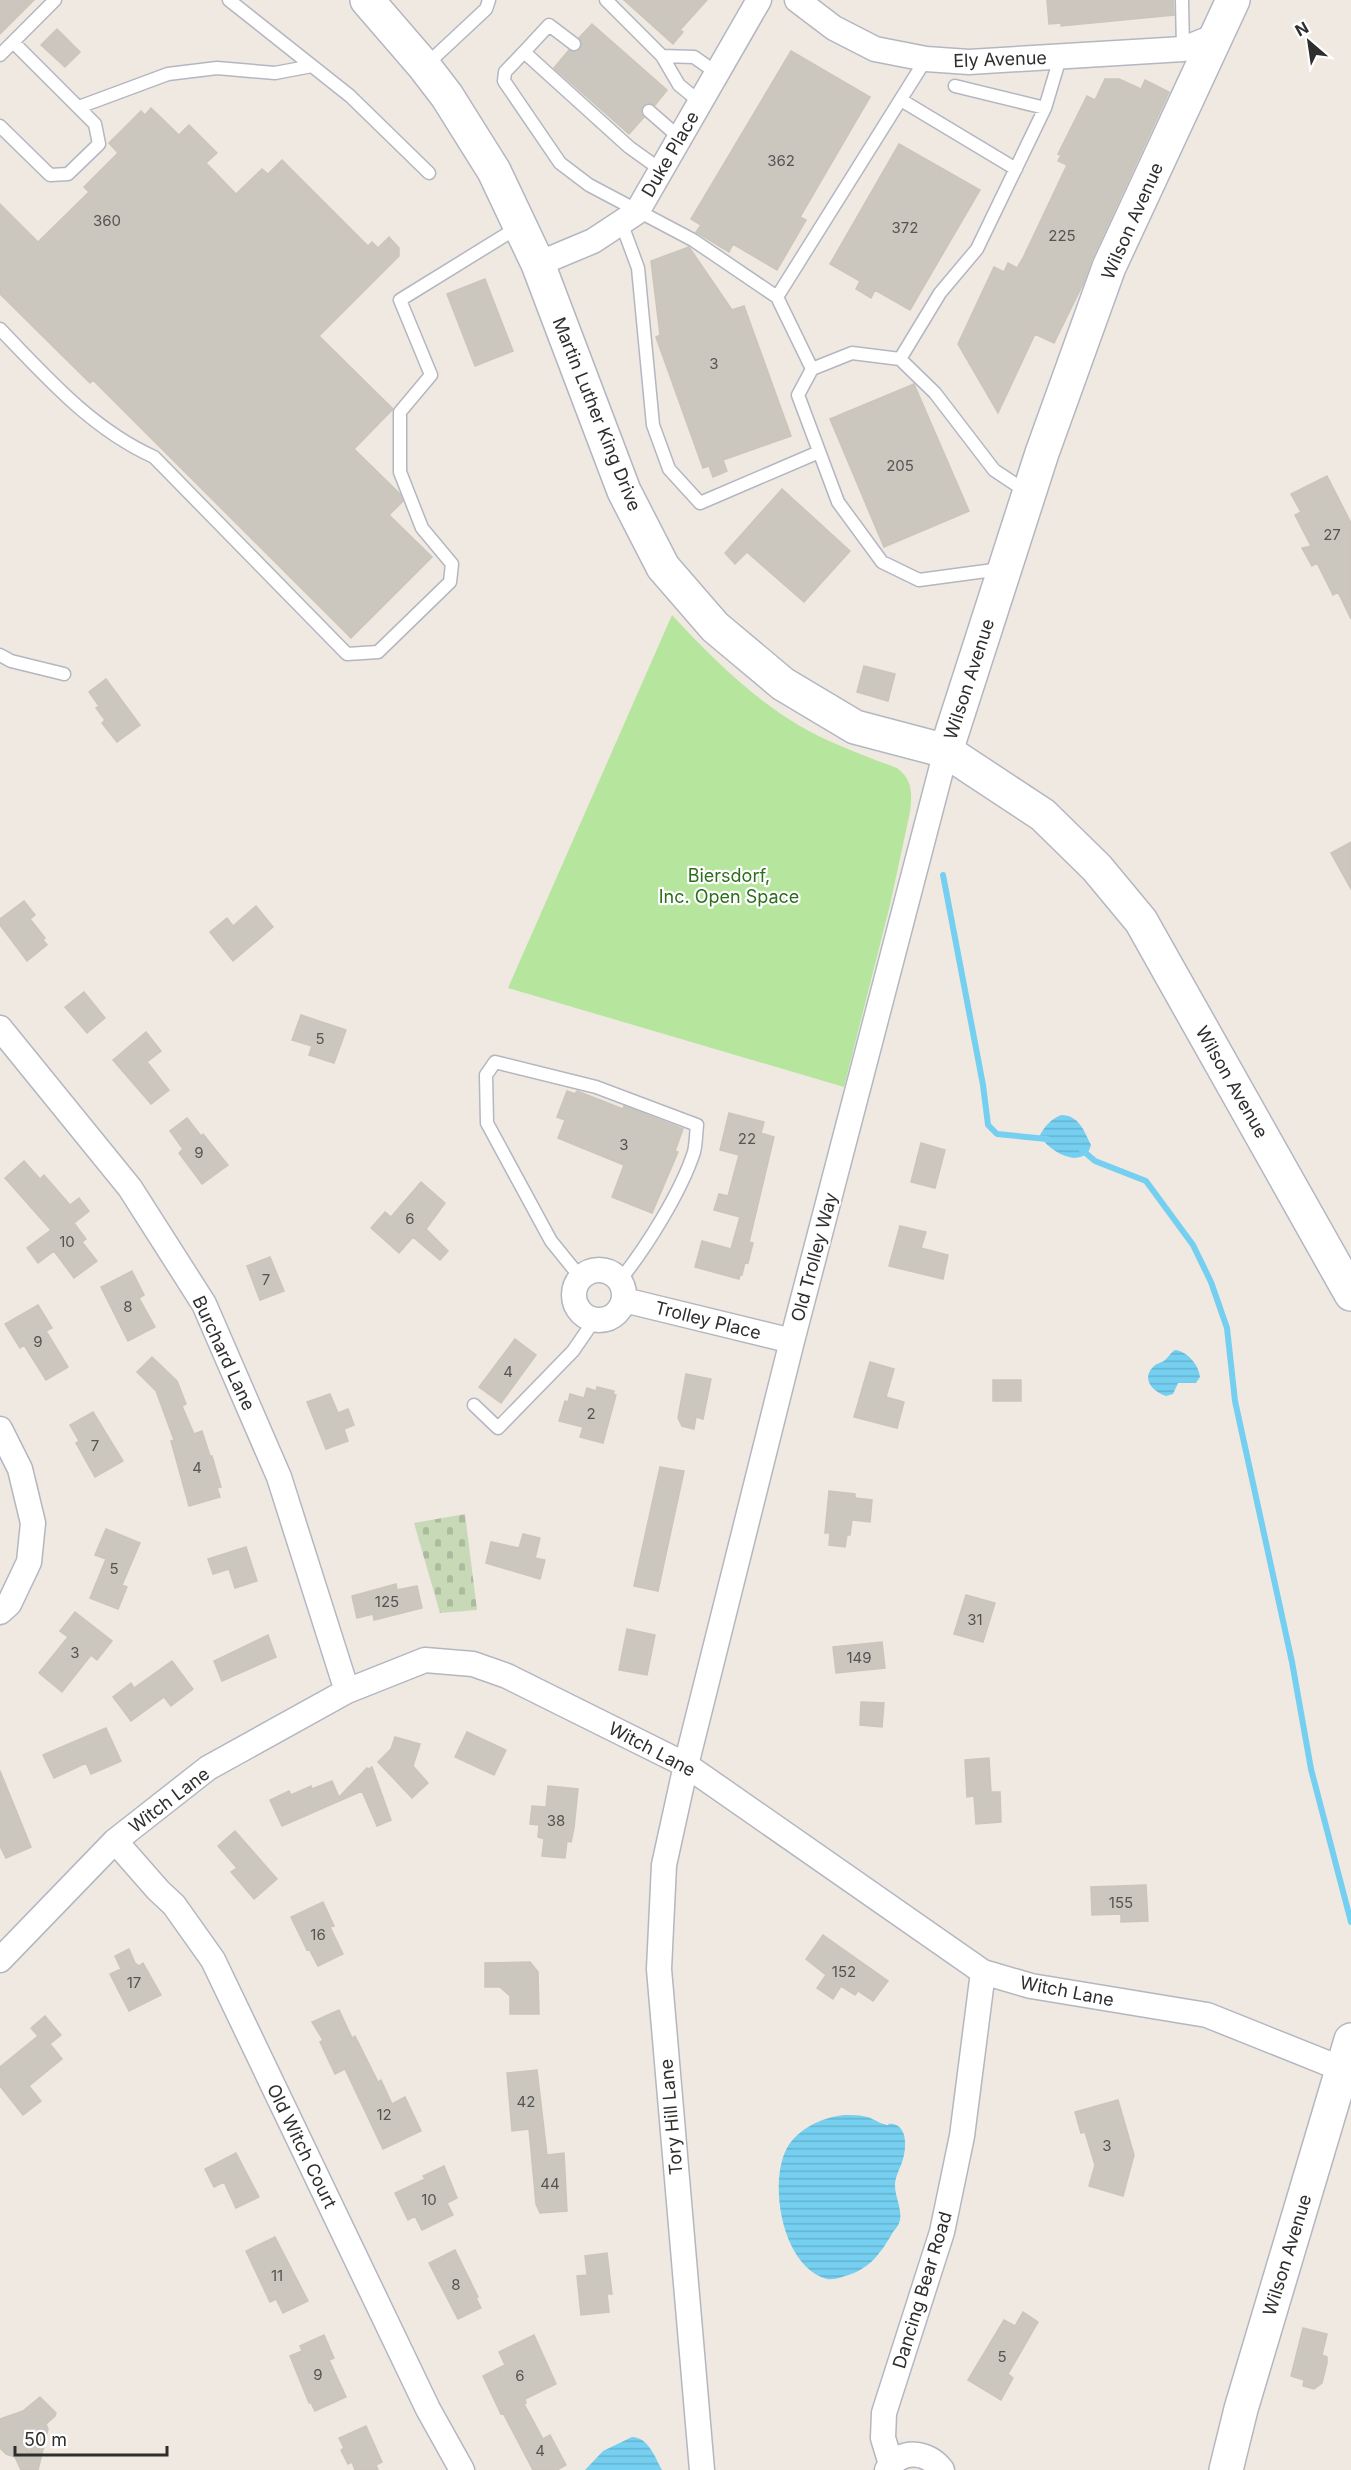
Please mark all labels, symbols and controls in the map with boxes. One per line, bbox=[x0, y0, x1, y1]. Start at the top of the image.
north arrow bbox=[1279, 12, 1339, 72]
text: N bbox=[1292, 17, 1312, 41]
street label: Ely Avenue bbox=[953, 47, 1047, 71]
street label: Duke Place bbox=[637, 107, 703, 201]
house number: 362 bbox=[767, 151, 795, 170]
street label: Wilson Avenue bbox=[1097, 159, 1167, 283]
house number: 360 bbox=[93, 211, 121, 230]
house number: 372 bbox=[892, 218, 918, 237]
house number: 225 bbox=[1048, 226, 1076, 245]
street label: Martin Luther King Drive bbox=[548, 314, 646, 514]
house number: 3 bbox=[709, 354, 719, 373]
house number: 205 bbox=[886, 456, 914, 475]
house number: 27 bbox=[1323, 525, 1341, 544]
street label: Wilson Avenue bbox=[940, 616, 998, 742]
park label: Biersdorf, Inc. Open Space bbox=[659, 865, 799, 907]
street label: Wilson Avenue bbox=[1191, 1022, 1273, 1142]
house number: 5 bbox=[315, 1029, 325, 1048]
house number: 22 bbox=[738, 1129, 756, 1148]
house number: 3 bbox=[619, 1135, 629, 1154]
house number: 9 bbox=[194, 1143, 204, 1162]
street label: Old Trolley Way bbox=[787, 1190, 841, 1324]
house number: 6 bbox=[405, 1209, 415, 1228]
house number: 10 bbox=[59, 1232, 75, 1251]
house number: 7 bbox=[262, 1270, 270, 1289]
street label: Burchard Lane bbox=[188, 1292, 260, 1414]
house number: 8 bbox=[123, 1297, 133, 1316]
street label: Trolley Place bbox=[653, 1297, 763, 1343]
house number: 9 bbox=[33, 1332, 43, 1351]
house number: 4 bbox=[503, 1362, 513, 1381]
house number: 2 bbox=[586, 1404, 596, 1423]
house number: 7 bbox=[91, 1436, 99, 1455]
house number: 4 bbox=[192, 1458, 202, 1477]
house number: 5 bbox=[109, 1559, 119, 1578]
house number: 125 bbox=[375, 1592, 399, 1611]
house number: 31 bbox=[967, 1610, 983, 1629]
house number: 3 bbox=[70, 1643, 80, 1662]
house number: 149 bbox=[846, 1648, 872, 1667]
street label: Witch Lane bbox=[605, 1717, 699, 1781]
street label: Witch Lane bbox=[125, 1763, 213, 1837]
house number: 38 bbox=[547, 1811, 565, 1830]
house number: 155 bbox=[1109, 1893, 1133, 1912]
house number: 16 bbox=[310, 1925, 326, 1944]
house number: 152 bbox=[832, 1962, 856, 1981]
street label: Witch Lane bbox=[1018, 1972, 1116, 2010]
house number: 17 bbox=[127, 1973, 141, 1992]
street label: Tory Hill Lane bbox=[655, 2058, 687, 2176]
street label: Old Witch Court bbox=[263, 2080, 341, 2212]
house number: 42 bbox=[517, 2092, 535, 2111]
house number: 12 bbox=[376, 2105, 392, 2124]
house number: 3 bbox=[1102, 2136, 1112, 2155]
house number: 44 bbox=[540, 2174, 560, 2193]
house number: 10 bbox=[421, 2190, 437, 2209]
street label: Wilson Avenue bbox=[1259, 2192, 1315, 2318]
street label: Dancing Bear Road bbox=[888, 2209, 956, 2371]
house number: 11 bbox=[271, 2266, 283, 2285]
house number: 8 bbox=[451, 2275, 461, 2294]
house number: 5 bbox=[997, 2347, 1007, 2366]
house number: 9 bbox=[313, 2365, 323, 2384]
house number: 6 bbox=[515, 2366, 525, 2385]
scale bar bbox=[15, 2419, 166, 2457]
text: 50 m bbox=[24, 2429, 67, 2450]
house number: 4 bbox=[535, 2441, 545, 2460]

